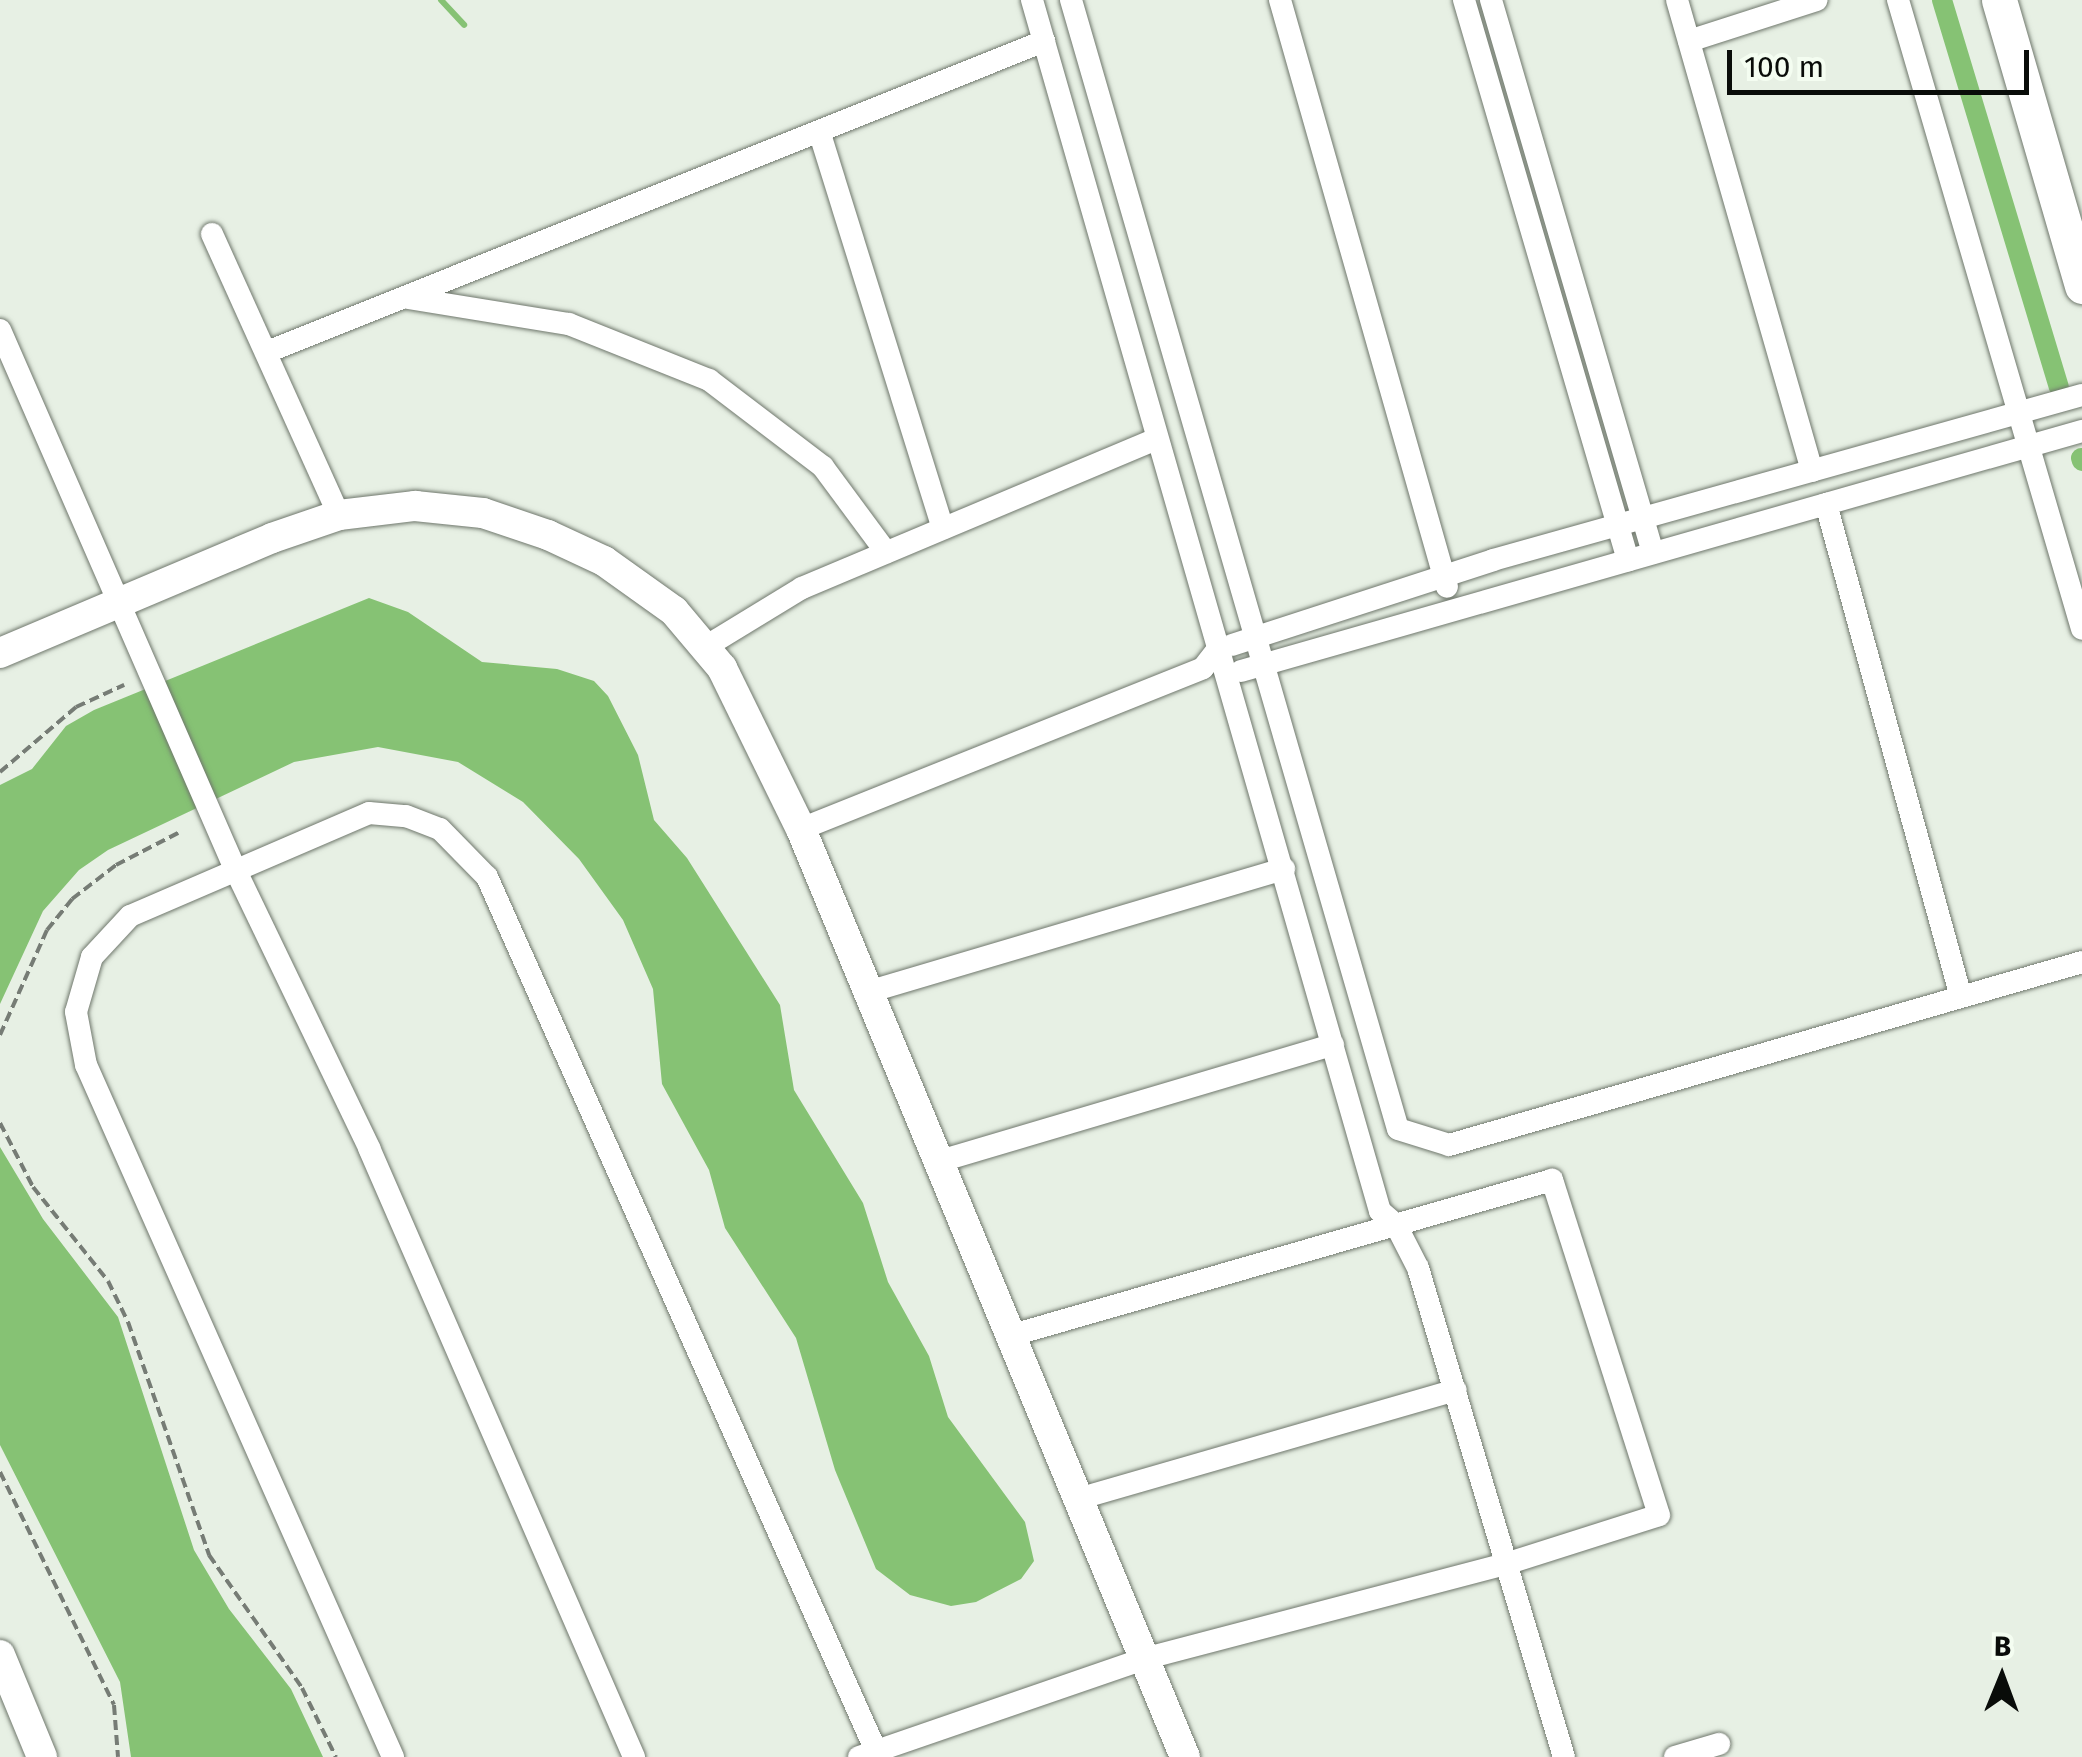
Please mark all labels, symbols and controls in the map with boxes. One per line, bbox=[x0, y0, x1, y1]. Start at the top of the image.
scale bar bbox=[1732, 30, 2034, 92]
text: 100 m bbox=[1744, 49, 1824, 85]
north arrow bbox=[1952, 1627, 2052, 1727]
text: B bbox=[1994, 1630, 2011, 1663]

